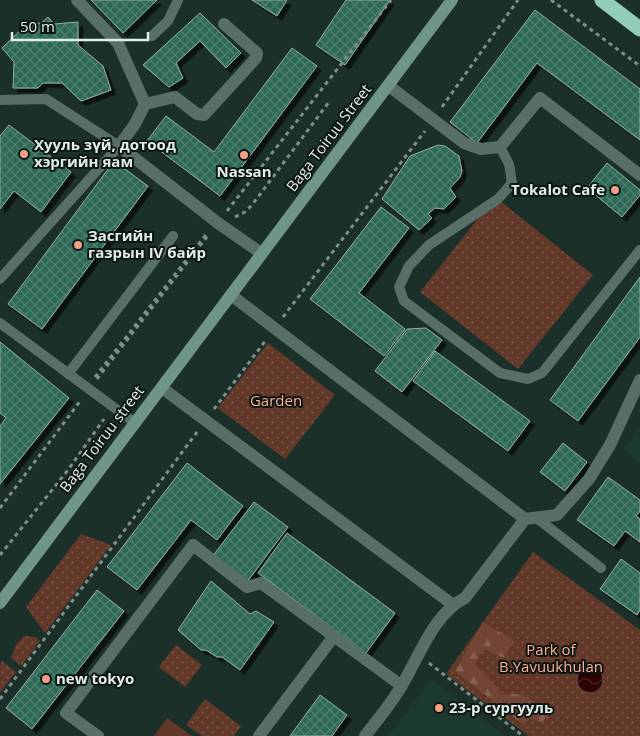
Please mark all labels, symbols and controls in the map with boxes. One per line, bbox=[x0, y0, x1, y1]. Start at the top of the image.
scale bar bbox=[12, 10, 149, 42]
text: 50 m bbox=[20, 16, 55, 36]
street label: Baga Toiruu Street bbox=[281, 80, 375, 195]
place label: Хууль зүй, дотоод хэргийн яам bbox=[34, 134, 176, 171]
marker: Хууль зүй, дотоод хэргийн яам bbox=[18, 148, 30, 160]
marker: Nassan bbox=[238, 149, 250, 161]
place label: Nassan bbox=[216, 161, 272, 181]
place label: Tokalot Cafe bbox=[511, 179, 605, 199]
marker: Tokalot Cafe bbox=[609, 184, 621, 196]
place label: Засгийн газрын IV байр bbox=[88, 225, 206, 262]
marker: Засгийн газрын IV байр bbox=[72, 239, 84, 251]
street label: Baga Toiruu street bbox=[54, 381, 148, 496]
park label: Garden bbox=[250, 390, 302, 410]
park label: Park of B.Yavuukhulan bbox=[499, 639, 603, 676]
place label: new tokyo bbox=[56, 668, 134, 688]
marker: new tokyo bbox=[40, 673, 52, 685]
place label: 23-р сургууль bbox=[449, 697, 553, 717]
marker: 23-р сургууль bbox=[433, 702, 445, 714]

